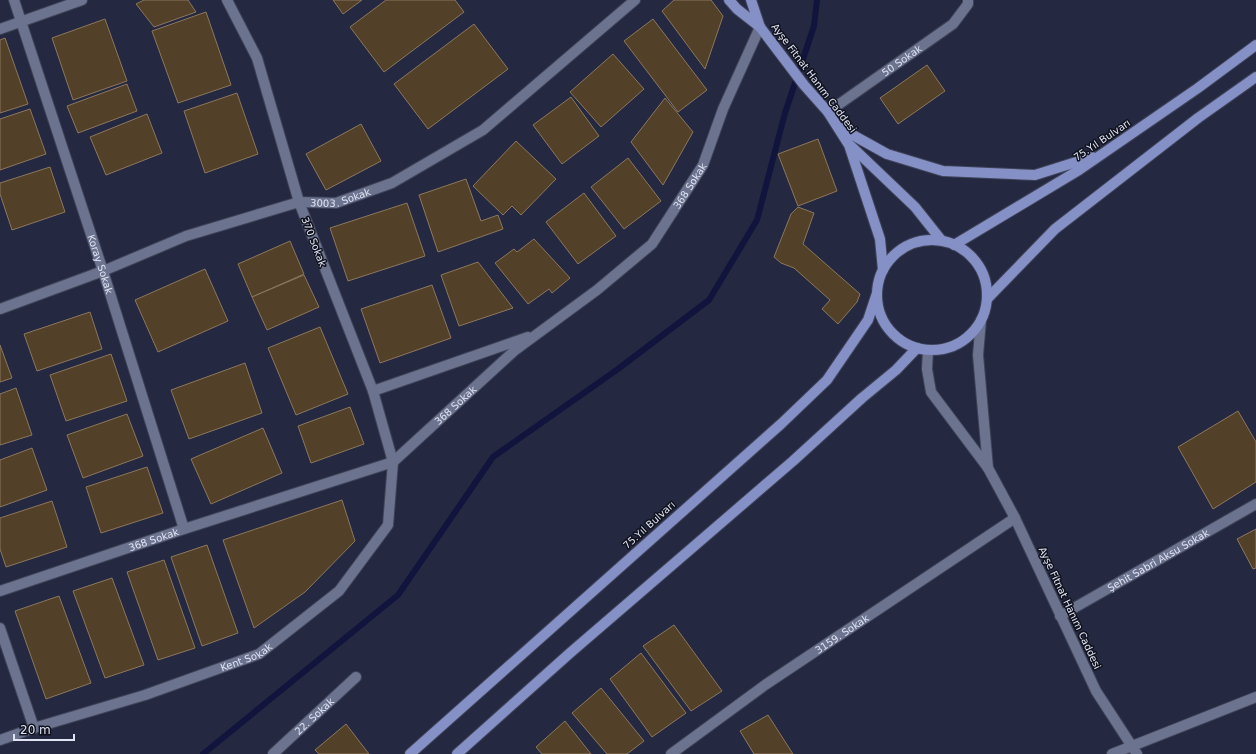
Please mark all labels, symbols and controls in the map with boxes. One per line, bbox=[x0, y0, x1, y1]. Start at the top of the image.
street label: Ayşe Fitnat Hanım Caddesi bbox=[769, 21, 859, 135]
street label: 50 Sokak bbox=[880, 42, 924, 78]
street label: 75.Yıl Bulvarı bbox=[1072, 117, 1132, 163]
street label: 368 Sokak bbox=[671, 161, 709, 211]
street label: 3003. Sokak bbox=[310, 186, 372, 208]
street label: 370 Sokak bbox=[300, 216, 329, 269]
street label: Koray Sokak bbox=[86, 233, 115, 295]
street label: 368 Sokak bbox=[432, 383, 478, 427]
street label: 75.Yıl Bulvarı bbox=[621, 499, 677, 551]
street label: 368 Sokak bbox=[127, 526, 180, 553]
street label: Şehit Sabri Aksu Sokak bbox=[1105, 526, 1211, 593]
street label: Ayşe Fitnat Hanım Caddesi bbox=[1037, 545, 1103, 671]
street label: 3159. Sokak bbox=[813, 612, 871, 655]
street label: Kent Sokak bbox=[219, 640, 274, 673]
street label: 22. Sokak bbox=[292, 695, 336, 737]
scale bar bbox=[14, 716, 74, 742]
text: 20 m bbox=[20, 723, 51, 737]

